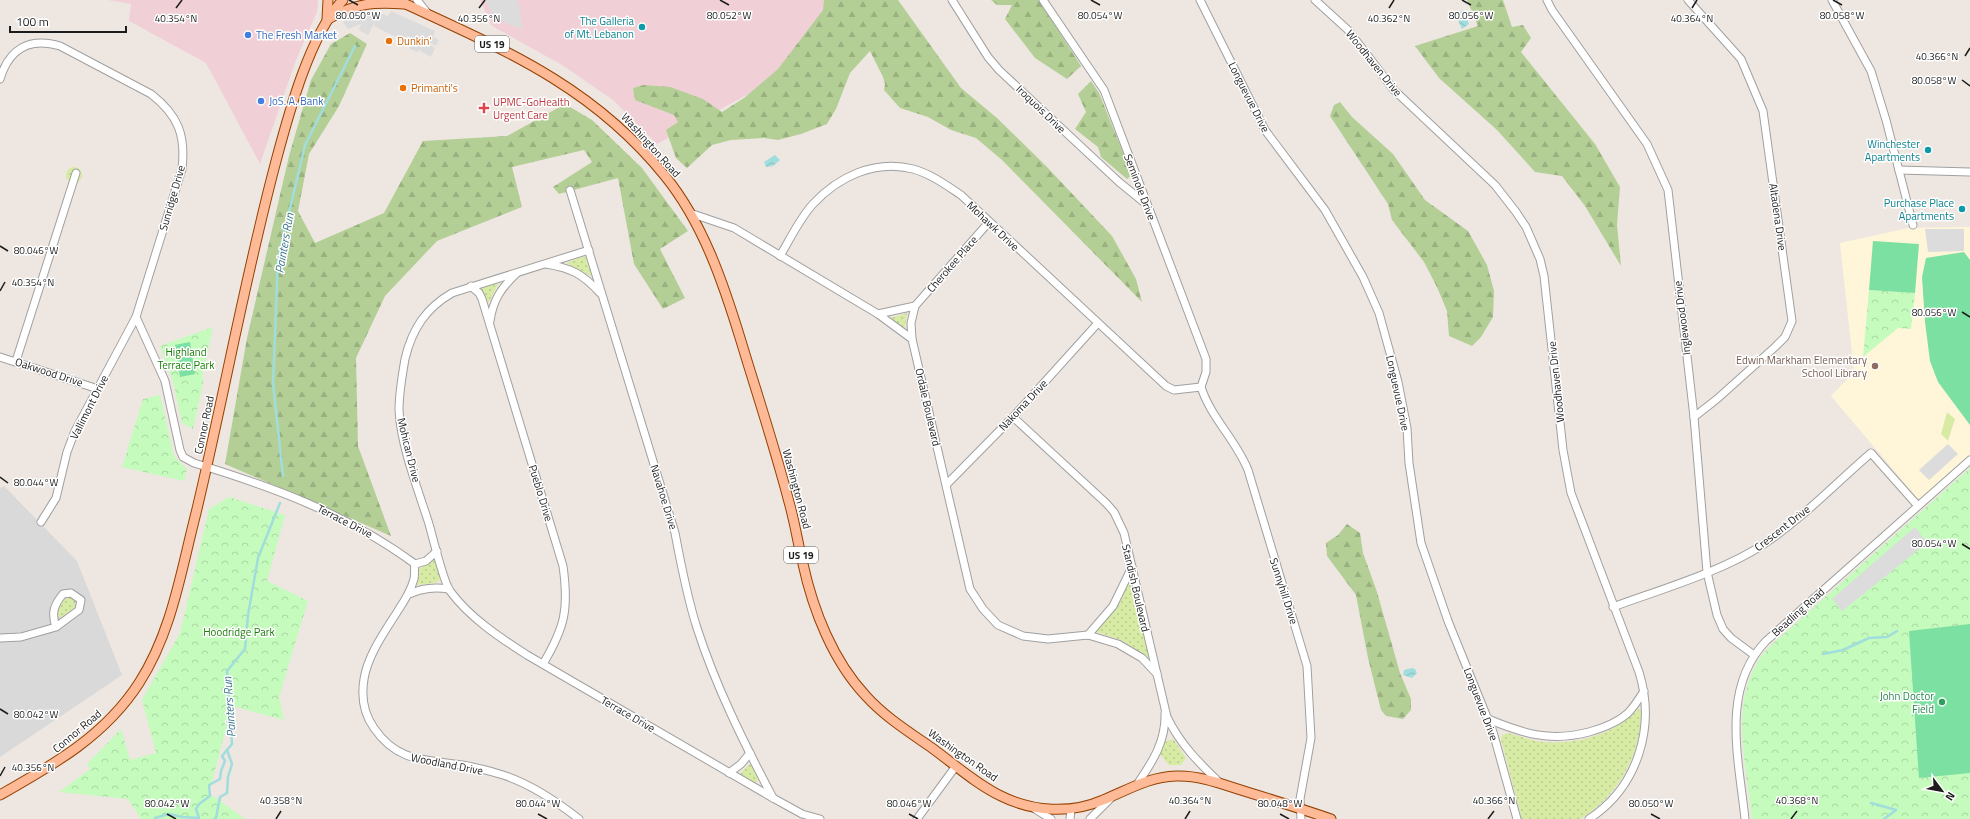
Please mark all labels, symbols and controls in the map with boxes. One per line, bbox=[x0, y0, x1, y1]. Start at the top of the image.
scale bar bbox=[10, 8, 126, 34]
text: 80.050°W bbox=[336, 8, 380, 23]
text: 80.052°W bbox=[707, 8, 751, 23]
text: 80.054°W bbox=[1078, 8, 1122, 23]
text: 80.056°W bbox=[1449, 8, 1493, 23]
text: 80.058°W bbox=[1820, 8, 1864, 23]
text: 40.354°N bbox=[155, 11, 197, 26]
text: 40.356°N bbox=[458, 11, 500, 26]
text: 40.362°N bbox=[1368, 11, 1410, 26]
text: 40.364°N bbox=[1671, 11, 1713, 26]
text: 100 m bbox=[16, 12, 49, 31]
place label: The Galleria of Mt. Lebanon bbox=[565, 13, 634, 42]
marker: The Galleria of Mt. Lebanon bbox=[637, 22, 647, 32]
street label: Woodhaven Drive bbox=[1342, 26, 1406, 100]
place label: The Fresh Market bbox=[256, 27, 337, 43]
marker: The Fresh Market bbox=[243, 30, 253, 40]
place label: Dunkin' bbox=[397, 33, 432, 49]
marker: Dunkin' bbox=[384, 36, 394, 46]
road number: US 19 bbox=[475, 36, 509, 52]
text: 40.366°N bbox=[1916, 49, 1958, 64]
street label: Longuevue Drive bbox=[1224, 59, 1274, 135]
text: 80.058°W bbox=[1912, 73, 1956, 88]
place label: Primanti's bbox=[411, 80, 458, 96]
street label: Iroquois Drive bbox=[1013, 81, 1070, 137]
marker: Primanti's bbox=[398, 83, 408, 93]
place label: JoS. A. Bank bbox=[269, 93, 324, 109]
place label: UPMC-GoHealth Urgent Care bbox=[493, 94, 570, 123]
marker: JoS. A. Bank bbox=[256, 96, 266, 106]
marker: UPMC-GoHealth Urgent Care bbox=[478, 102, 490, 114]
street label: Washington Road bbox=[618, 109, 684, 181]
place label: Winchester Apartments bbox=[1865, 136, 1920, 165]
marker: Winchester Apartments bbox=[1923, 145, 1933, 155]
street label: Seminole Drive bbox=[1120, 152, 1160, 223]
street label: Sunridge Drive bbox=[155, 163, 189, 233]
street label: Altadena Drive bbox=[1765, 182, 1791, 252]
place label: Purchase Place Apartments bbox=[1884, 195, 1954, 224]
street label: Mohawk Drive bbox=[963, 197, 1023, 255]
marker: Purchase Place Apartments bbox=[1957, 204, 1967, 214]
water label: Painters Run bbox=[269, 210, 299, 275]
street label: Cherokee Place bbox=[923, 232, 981, 296]
text: 80.046°W bbox=[14, 243, 58, 258]
text: 40.354°N bbox=[12, 275, 54, 290]
street label: Inglewood Drive bbox=[1669, 280, 1694, 356]
text: 80.056°W bbox=[1912, 305, 1956, 320]
street label: Woodhaven Drive bbox=[1544, 340, 1568, 423]
park label: Highland Terrace Park bbox=[157, 344, 215, 373]
place label: Edwin Markham Elementary School Library bbox=[1736, 352, 1868, 381]
street label: Oakwood Drive bbox=[13, 354, 85, 391]
street label: Longuevue Drive bbox=[1382, 354, 1414, 433]
marker: Edwin Markham Elementary School Library bbox=[1870, 361, 1880, 371]
street label: Ordale Boulevard bbox=[911, 367, 945, 448]
street label: Vallimont Drive bbox=[66, 372, 112, 442]
street label: Nakoma Drive bbox=[995, 375, 1051, 434]
street label: Connor Road bbox=[190, 394, 218, 456]
street label: Mohican Drive bbox=[393, 416, 425, 484]
street label: Washington Road bbox=[779, 447, 815, 531]
street label: Navahoe Drive bbox=[647, 462, 682, 532]
street label: Pueblo Drive bbox=[525, 463, 557, 524]
text: 80.044°W bbox=[14, 475, 58, 490]
street label: Terrace Drive bbox=[315, 500, 376, 542]
street label: Crescent Drive bbox=[1751, 501, 1814, 555]
text: 80.054°W bbox=[1912, 536, 1956, 551]
street label: Standish Boulevard bbox=[1118, 543, 1154, 634]
road number: US 19 bbox=[784, 547, 818, 563]
street label: Sunnyhill Drive bbox=[1266, 556, 1302, 627]
street label: Beadling Road bbox=[1768, 584, 1828, 640]
park label: Hoodridge Park bbox=[203, 624, 275, 640]
street label: Longuevue Drive bbox=[1460, 665, 1502, 743]
water label: Painters Run bbox=[217, 675, 241, 738]
place label: John Doctor Field bbox=[1880, 688, 1934, 717]
street label: Terrace Drive bbox=[598, 692, 658, 736]
marker: John Doctor Field bbox=[1937, 697, 1947, 707]
street label: Connor Road bbox=[49, 706, 105, 756]
text: 80.042°W bbox=[14, 707, 58, 722]
street label: Washington Road bbox=[925, 725, 1001, 785]
street label: Woodland Drive bbox=[410, 749, 485, 779]
text: 40.356°N bbox=[12, 760, 54, 775]
north arrow bbox=[1922, 771, 1962, 811]
text: N bbox=[1942, 789, 1959, 804]
text: 40.358°N bbox=[260, 793, 302, 808]
text: 40.364°N bbox=[1169, 793, 1211, 808]
text: 40.366°N bbox=[1473, 793, 1515, 808]
text: 40.368°N bbox=[1776, 793, 1818, 808]
text: 80.042°W bbox=[145, 796, 189, 811]
text: 80.044°W bbox=[516, 796, 560, 811]
text: 80.046°W bbox=[887, 796, 931, 811]
text: 80.048°W bbox=[1258, 796, 1302, 811]
text: 80.050°W bbox=[1629, 796, 1673, 811]

